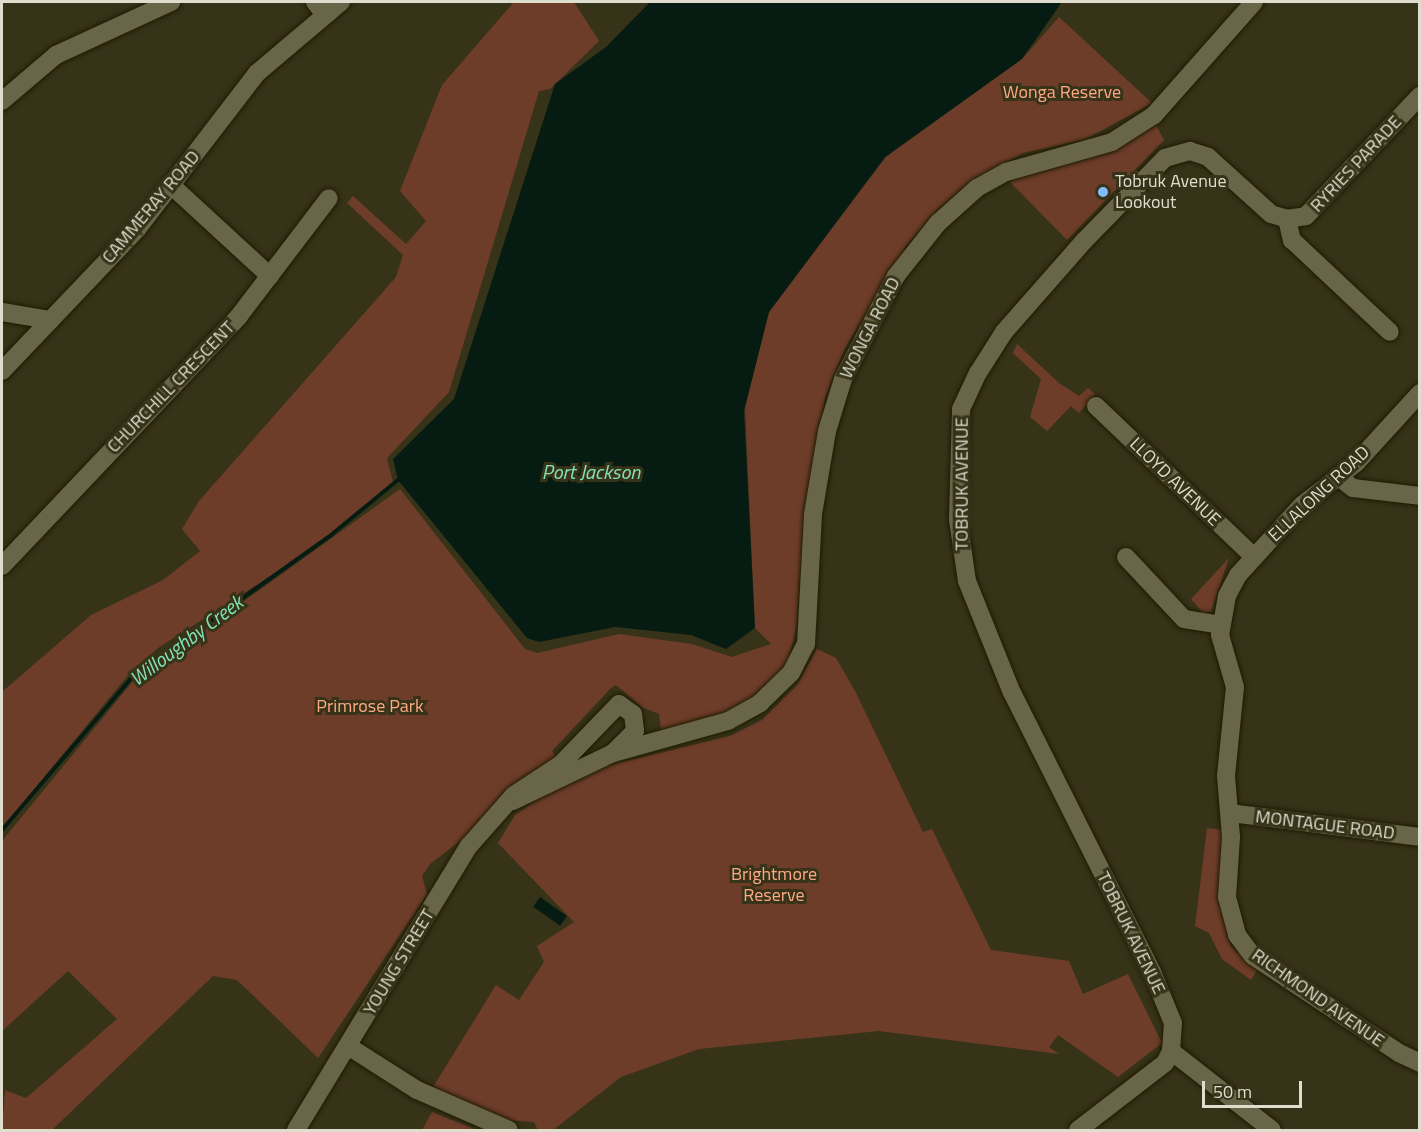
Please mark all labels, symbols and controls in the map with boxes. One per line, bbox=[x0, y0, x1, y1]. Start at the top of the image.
park label: Wonga Reserve bbox=[1003, 81, 1121, 103]
street label: RYRIES PARADE bbox=[1306, 111, 1406, 217]
street label: CAMMERAY ROAD bbox=[98, 146, 204, 268]
place label: Tobruk Avenue Lookout bbox=[1115, 171, 1226, 213]
marker: Tobruk Avenue Lookout bbox=[1096, 185, 1110, 199]
street label: WONGA ROAD bbox=[835, 274, 905, 382]
street label: CHURCHILL CRESCENT bbox=[103, 317, 239, 457]
street label: TOBRUK AVENUE bbox=[951, 417, 973, 551]
street label: LLOYD AVENUE bbox=[1125, 433, 1225, 531]
street label: ELLALONG ROAD bbox=[1264, 442, 1374, 546]
water label: Port Jackson bbox=[542, 459, 640, 483]
water label: Willoughby Creek bbox=[125, 590, 247, 690]
park label: Primrose Park bbox=[316, 695, 424, 717]
street label: MONTAGUE ROAD bbox=[1254, 806, 1396, 844]
park label: Brightmore Reserve bbox=[731, 864, 817, 906]
street label: TOBRUK AVENUE bbox=[1092, 868, 1170, 998]
street label: YOUNG STREET bbox=[359, 905, 439, 1019]
street label: RICHMOND AVENUE bbox=[1248, 944, 1388, 1052]
scale bar bbox=[1205, 1069, 1306, 1107]
text: 50 m bbox=[1213, 1078, 1252, 1105]

